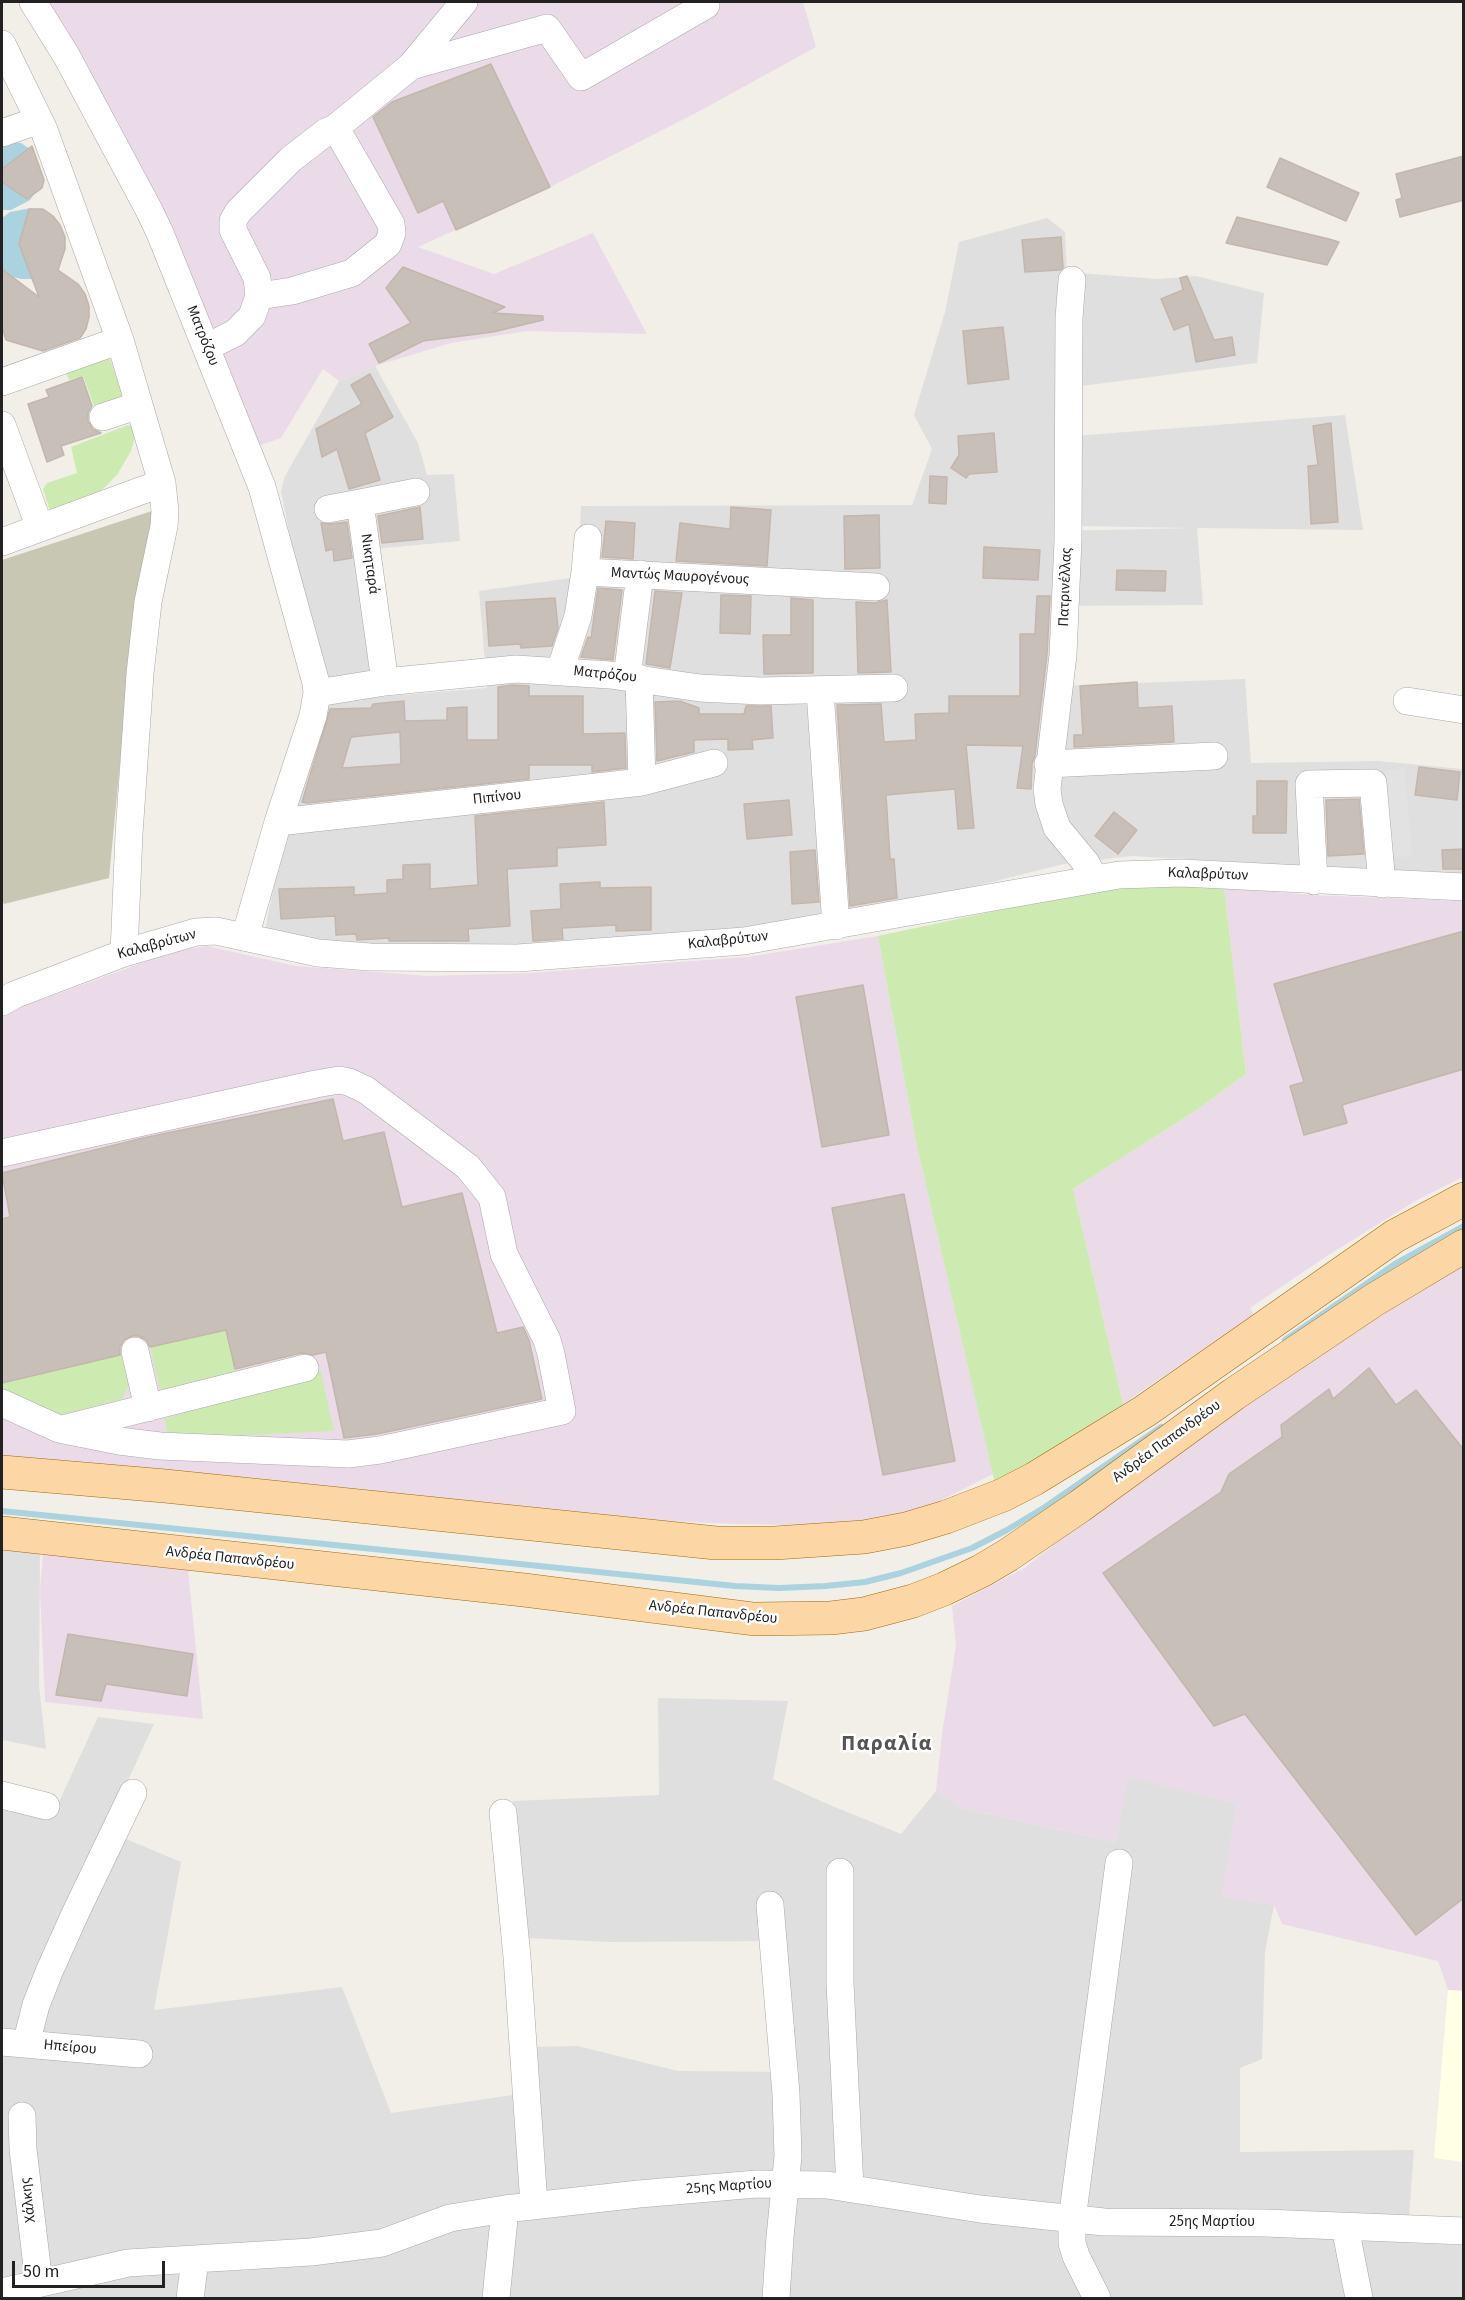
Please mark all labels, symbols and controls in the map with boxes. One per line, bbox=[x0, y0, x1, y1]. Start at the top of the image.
street label: Ματρόζου bbox=[182, 303, 222, 369]
street label: Νικηταρά bbox=[356, 533, 382, 595]
street label: Πατρινέλλας bbox=[1056, 547, 1076, 627]
street label: Μαντώς Μαυρογένους bbox=[610, 564, 750, 590]
street label: Ματρόζου bbox=[572, 663, 638, 687]
street label: Πιπίνου bbox=[472, 787, 522, 809]
street label: Καλαβρύτων bbox=[1167, 865, 1249, 885]
street label: Καλαβρύτων bbox=[116, 926, 198, 964]
street label: Καλαβρύτων bbox=[687, 928, 769, 954]
street label: Ανδρέα Παπανδρέου bbox=[1109, 1397, 1225, 1487]
street label: Ανδρέα Παπανδρέου bbox=[165, 1543, 295, 1575]
street label: Ανδρέα Παπανδρέου bbox=[648, 1597, 778, 1629]
district label: Παραλία bbox=[841, 1732, 933, 1758]
street label: Ηπείρου bbox=[43, 2037, 97, 2059]
street label: 25ης Μαρτίου bbox=[686, 2175, 772, 2199]
street label: Χάλκης bbox=[17, 2176, 41, 2224]
street label: 25ης Μαρτίου bbox=[1169, 2214, 1255, 2232]
scale bar bbox=[15, 2249, 168, 2287]
text: 50 m bbox=[23, 2259, 59, 2284]

